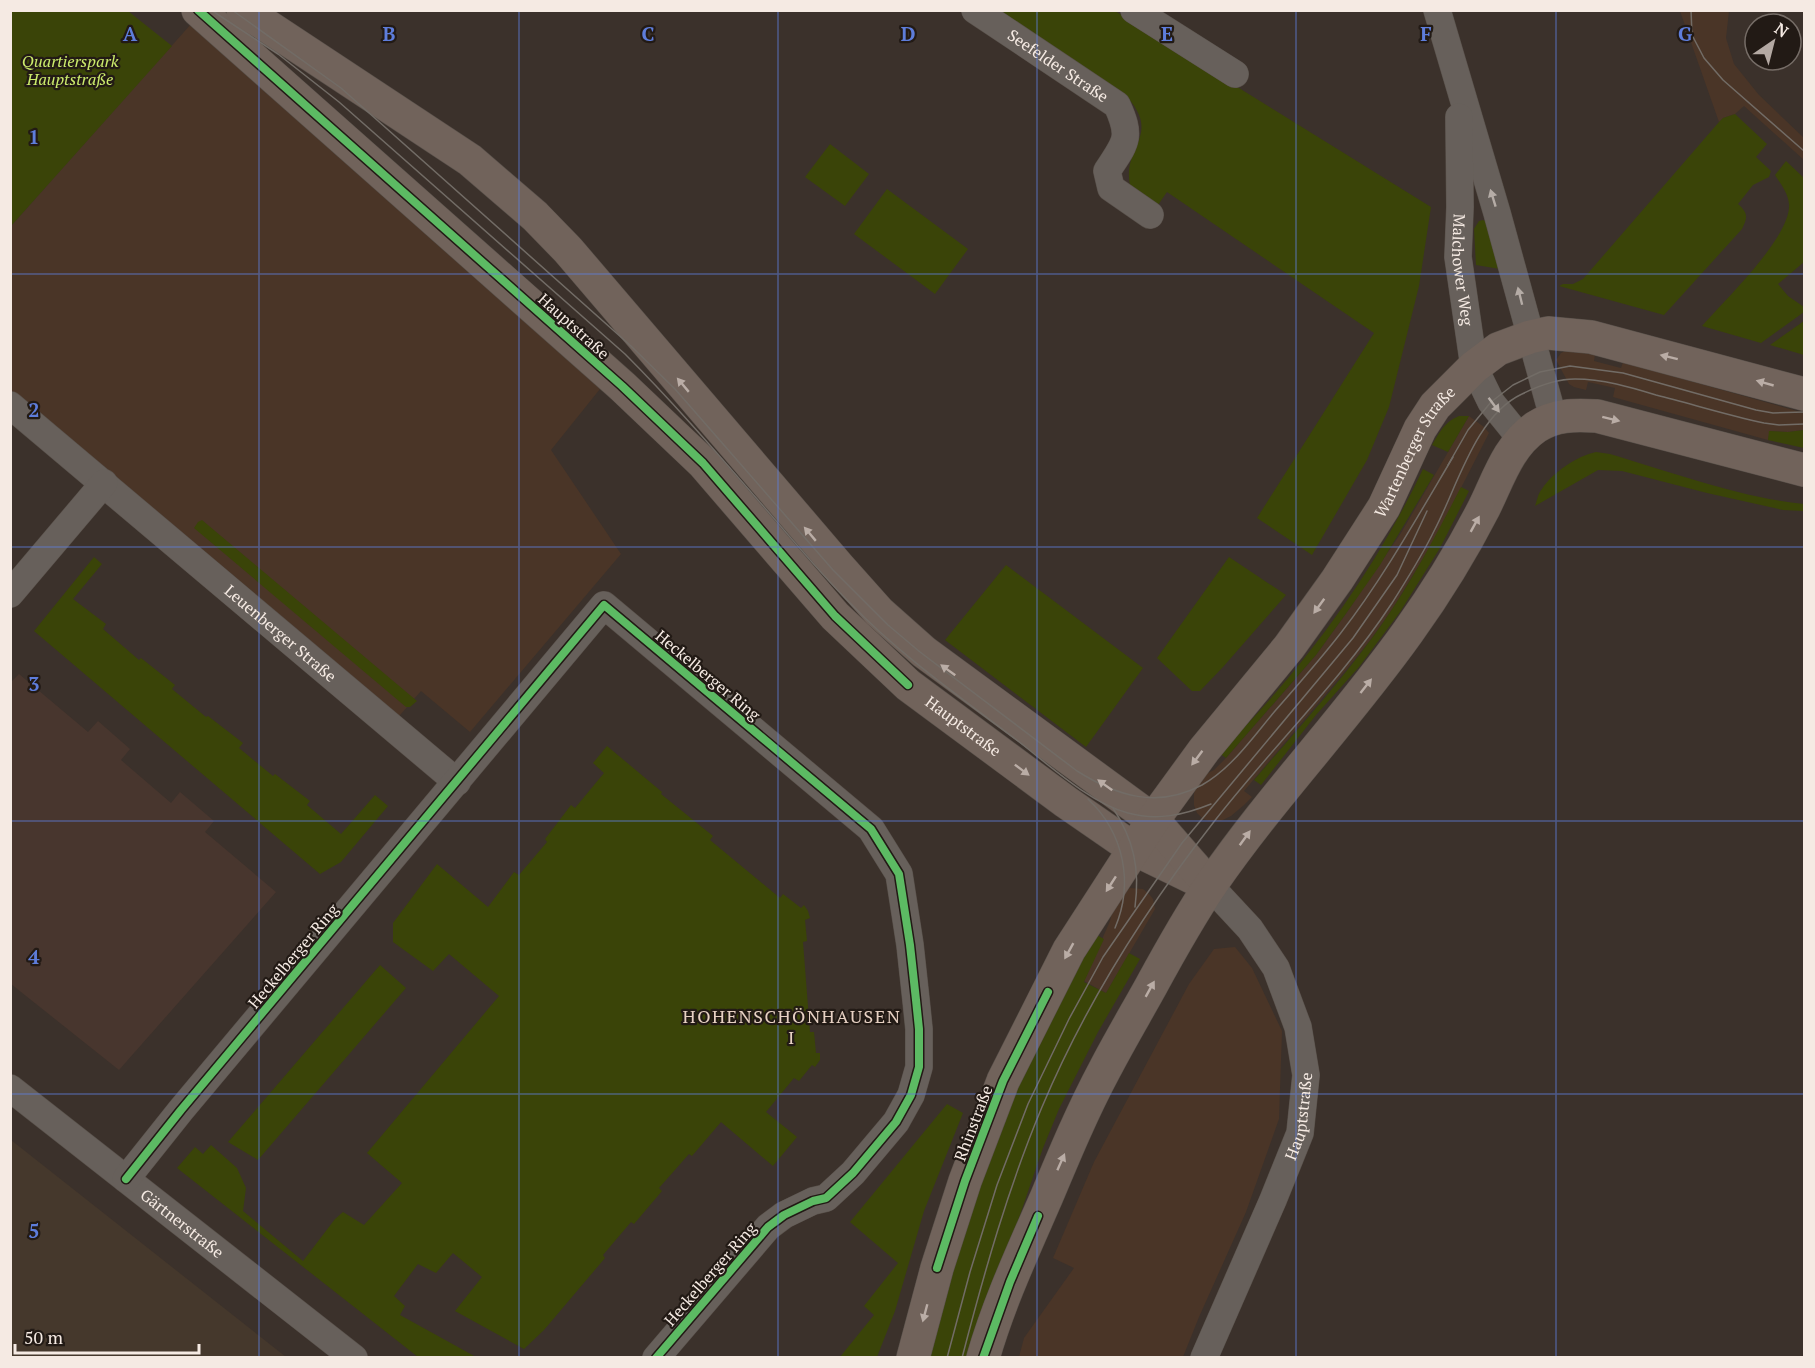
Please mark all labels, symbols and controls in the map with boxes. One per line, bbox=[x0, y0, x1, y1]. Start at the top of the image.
north arrow bbox=[1743, 12, 1803, 72]
text: N bbox=[1770, 17, 1793, 42]
text: A bbox=[123, 20, 138, 47]
text: B bbox=[383, 20, 396, 47]
text: C bbox=[641, 20, 655, 47]
text: D bbox=[901, 20, 915, 47]
text: E bbox=[1161, 20, 1173, 47]
text: F bbox=[1420, 20, 1432, 47]
text: G bbox=[1678, 20, 1692, 47]
street label: Seefelder Straße bbox=[1003, 24, 1113, 107]
park label: Quartierspark Hauptstraße bbox=[22, 50, 119, 90]
text: 1 bbox=[28, 123, 40, 150]
one-way arrow bbox=[1488, 189, 1497, 207]
street label: Malchower Weg bbox=[1447, 213, 1479, 328]
one-way arrow bbox=[1514, 286, 1524, 305]
street label: Hauptstraße bbox=[534, 288, 614, 364]
one-way arrow bbox=[1659, 352, 1678, 362]
one-way arrow bbox=[677, 378, 690, 393]
one-way arrow bbox=[1756, 378, 1774, 387]
street label: Wartenberger Straße bbox=[1369, 381, 1460, 522]
text: 2 bbox=[28, 396, 40, 423]
one-way arrow bbox=[1488, 397, 1501, 413]
one-way arrow bbox=[1602, 415, 1620, 425]
one-way arrow bbox=[1470, 515, 1480, 532]
one-way arrow bbox=[803, 526, 816, 542]
street label: Leuenberger Straße bbox=[220, 580, 341, 687]
one-way arrow bbox=[1313, 597, 1325, 613]
street label: Heckelberger Ring bbox=[651, 625, 765, 726]
one-way arrow bbox=[941, 664, 957, 676]
text: 3 bbox=[28, 670, 40, 697]
one-way arrow bbox=[1360, 678, 1373, 694]
street label: Hauptstraße bbox=[921, 691, 1006, 761]
one-way arrow bbox=[1191, 750, 1203, 766]
one-way arrow bbox=[1014, 764, 1030, 776]
one-way arrow bbox=[1098, 780, 1113, 792]
one-way arrow bbox=[1239, 831, 1251, 847]
one-way arrow bbox=[1106, 875, 1117, 892]
street label: Heckelberger Ring bbox=[243, 899, 344, 1013]
text: 4 bbox=[28, 943, 40, 970]
one-way arrow bbox=[1064, 943, 1074, 960]
one-way arrow bbox=[1144, 980, 1154, 997]
district label: HOHENSCHÖNHAUSEN I bbox=[683, 1004, 901, 1049]
street label: Hauptstraße bbox=[1279, 1071, 1317, 1163]
street label: Rhinstraße bbox=[949, 1082, 997, 1164]
one-way arrow bbox=[1056, 1153, 1066, 1171]
street label: Gärtnerstraße bbox=[136, 1184, 229, 1263]
text: 5 bbox=[28, 1217, 40, 1244]
street label: Heckelberger Ring bbox=[659, 1217, 761, 1330]
one-way arrow bbox=[920, 1304, 929, 1322]
scale bar bbox=[15, 1317, 200, 1355]
text: 50 m bbox=[24, 1325, 64, 1349]

